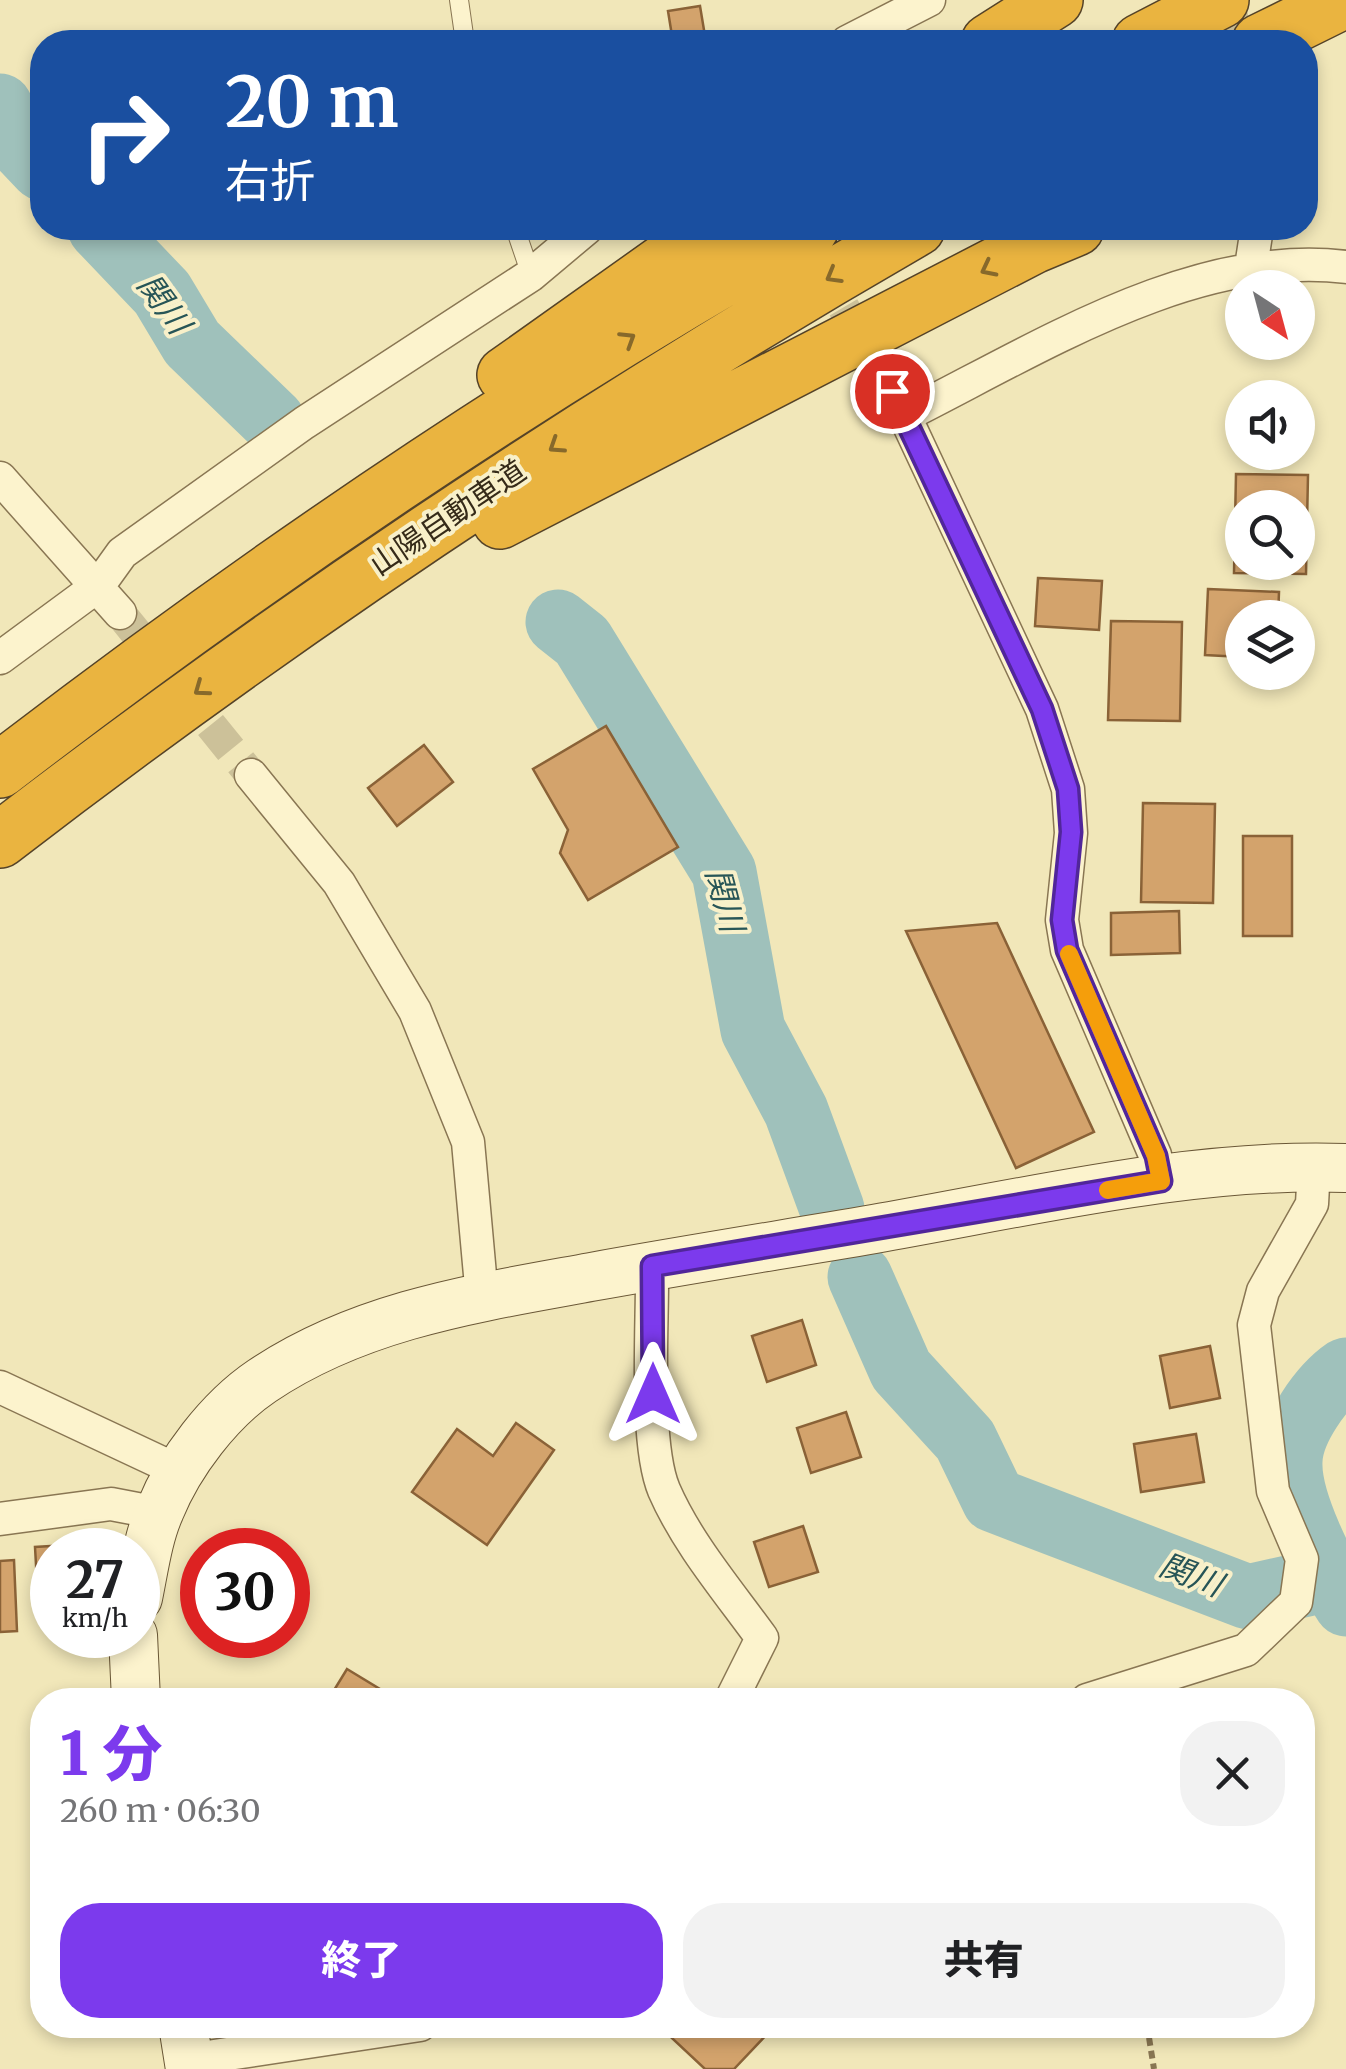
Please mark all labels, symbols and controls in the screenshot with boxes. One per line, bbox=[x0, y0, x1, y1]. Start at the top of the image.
text: 20 m bbox=[225, 58, 399, 146]
icon: right bbox=[60, 70, 190, 200]
text: 右折 bbox=[225, 153, 315, 209]
one-way arrow bbox=[980, 257, 998, 277]
one-way arrow bbox=[825, 264, 843, 284]
water label: 関川 bbox=[129, 266, 201, 344]
north arrow bbox=[1225, 270, 1315, 360]
map controls bbox=[1225, 270, 1315, 690]
one-way arrow bbox=[617, 332, 635, 351]
pin bbox=[850, 349, 935, 434]
icon: arrive bbox=[865, 364, 920, 419]
button: sound bbox=[1225, 380, 1315, 470]
one-way arrow bbox=[548, 434, 566, 453]
street label: 山陽自動車道 bbox=[362, 451, 533, 583]
button: search bbox=[1225, 490, 1315, 580]
button: layers bbox=[1225, 600, 1315, 690]
one-way arrow bbox=[194, 678, 212, 695]
water label: 関川 bbox=[697, 864, 753, 939]
position arrow bbox=[601, 1342, 705, 1446]
speed limit sign: 30 bbox=[180, 1528, 310, 1658]
water label: 関川 bbox=[1154, 1545, 1231, 1606]
text: 27 bbox=[66, 1549, 124, 1612]
text: km/h bbox=[62, 1602, 128, 1634]
text: 1 分 bbox=[60, 1716, 162, 1791]
button: close bbox=[1180, 1721, 1285, 1826]
text: 260 m · 06:30 bbox=[60, 1791, 261, 1831]
button: 終了 bbox=[60, 1903, 663, 2018]
button: 共有 bbox=[683, 1903, 1285, 2018]

